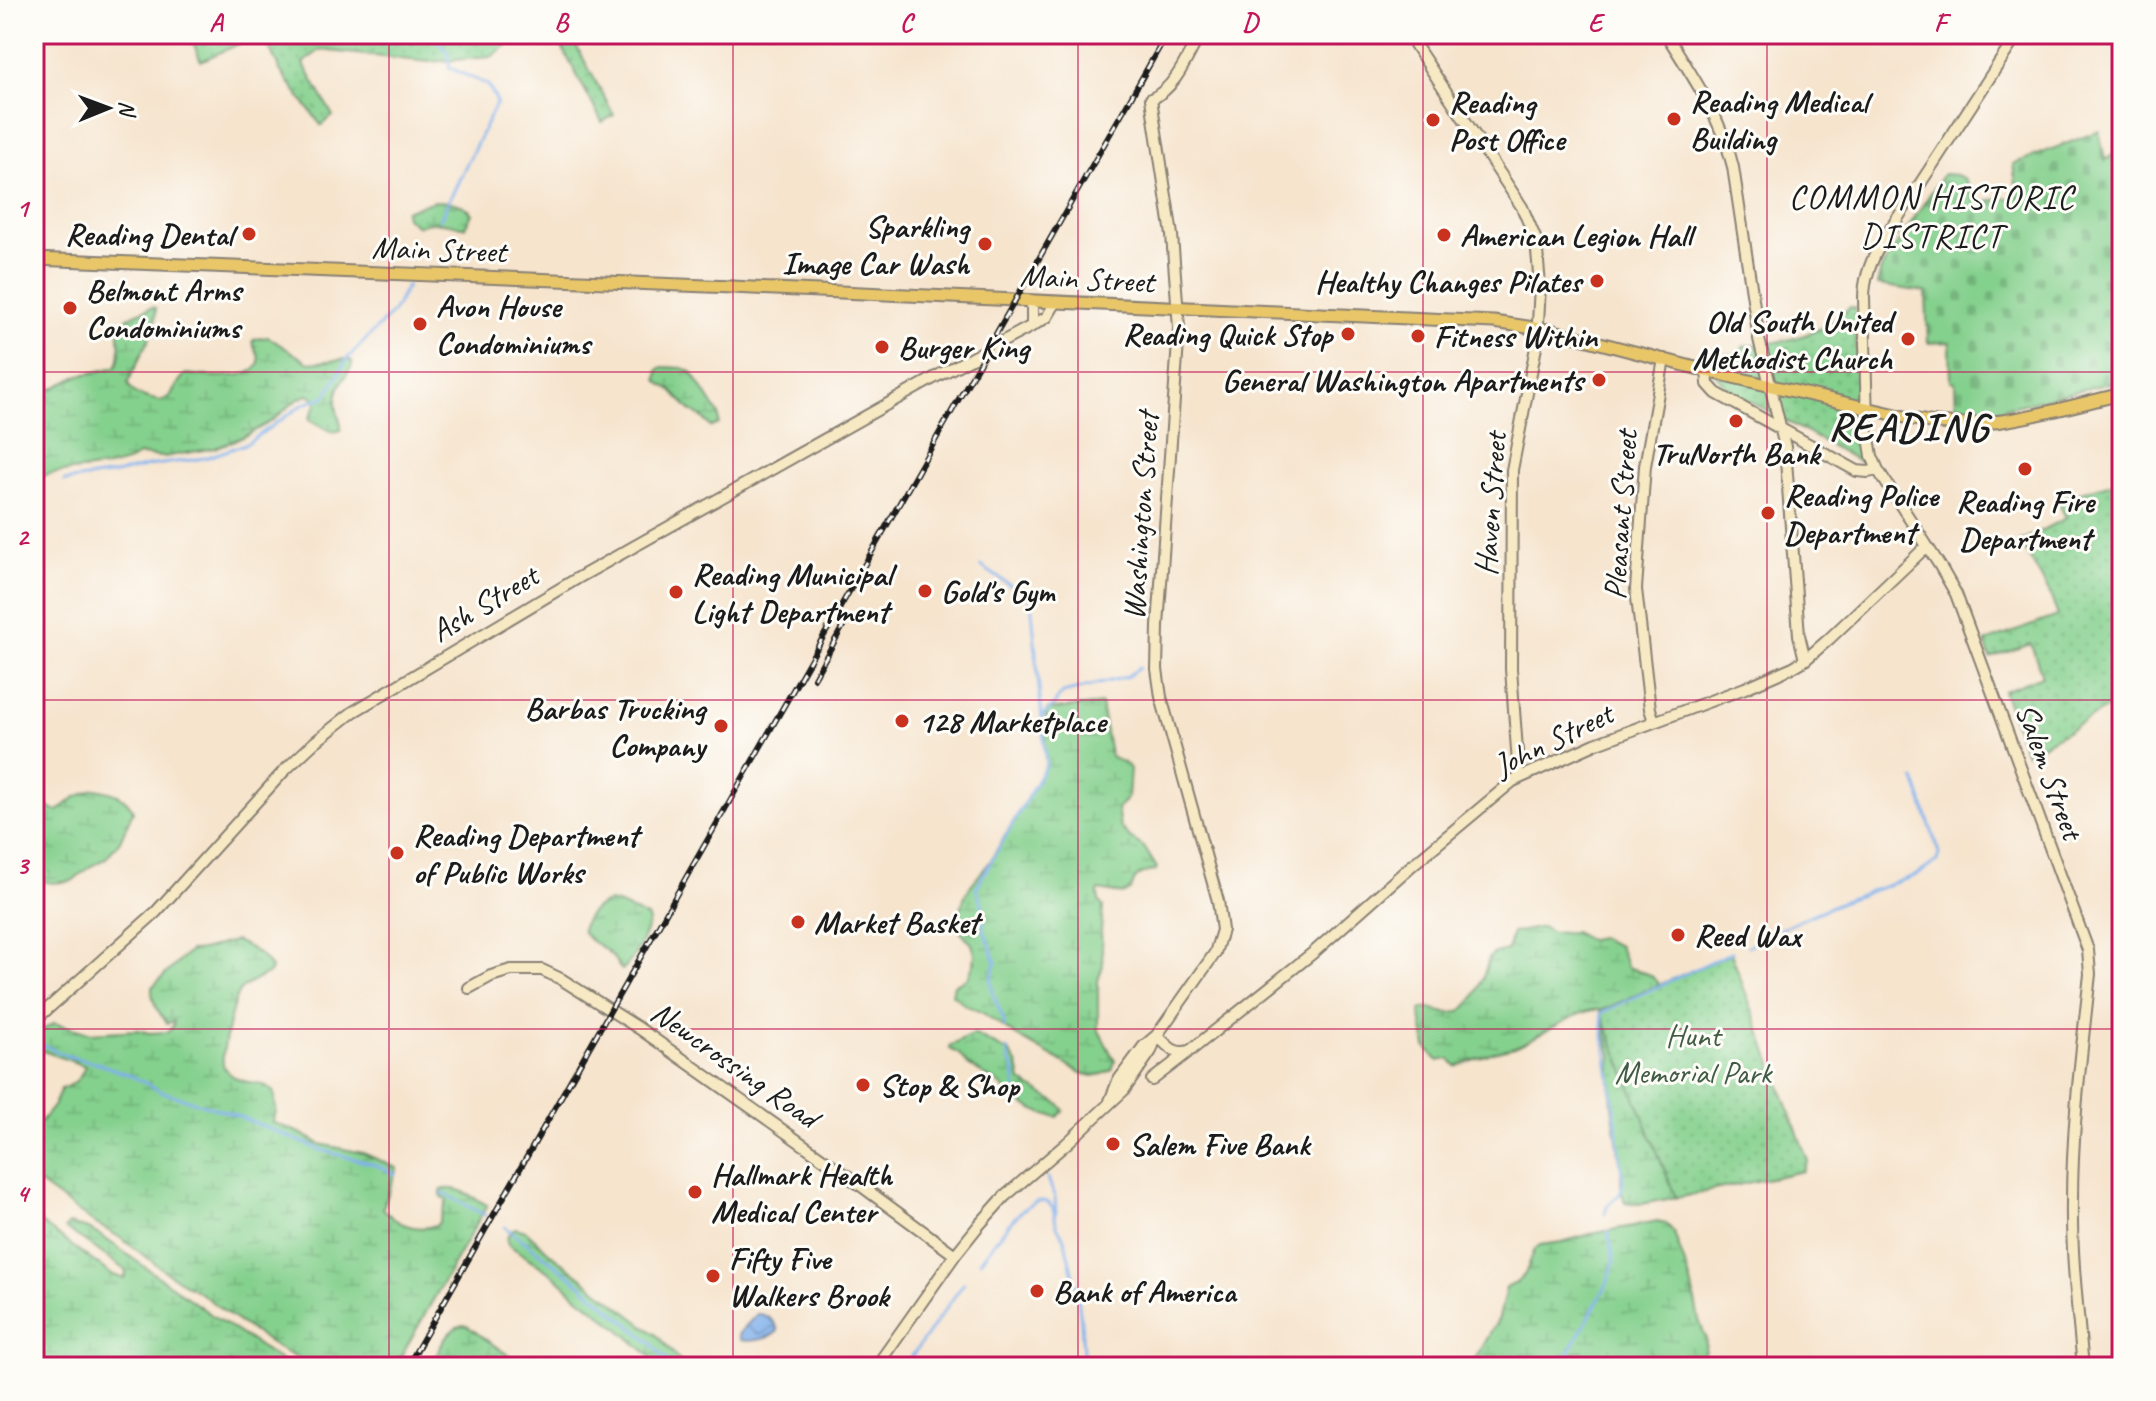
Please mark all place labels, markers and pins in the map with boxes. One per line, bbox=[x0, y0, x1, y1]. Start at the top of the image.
place label: Reading Medical Building bbox=[1690, 81, 1874, 159]
place label: Reading Post Office bbox=[1449, 82, 1567, 160]
marker: Reading Medical Building bbox=[1665, 110, 1683, 128]
marker: Reading Post Office bbox=[1424, 111, 1442, 129]
place label: Sparkling Image Car Wash bbox=[782, 206, 971, 284]
place label: Reading Dental bbox=[65, 214, 239, 255]
place label: American Legion Hall bbox=[1460, 215, 1698, 256]
marker: Reading Dental bbox=[240, 225, 258, 243]
marker: American Legion Hall bbox=[1435, 226, 1453, 244]
marker: Sparkling Image Car Wash bbox=[976, 235, 994, 253]
place label: Healthy Changes Pilates bbox=[1315, 261, 1585, 302]
place label: Belmont Arms Condominiums bbox=[86, 270, 244, 348]
marker: Healthy Changes Pilates bbox=[1588, 272, 1606, 290]
place label: Avon House Condominiums bbox=[436, 286, 593, 364]
marker: Belmont Arms Condominiums bbox=[61, 299, 79, 317]
place label: Old South United Methodist Church bbox=[1693, 301, 1897, 379]
place label: Reading Quick Stop bbox=[1123, 314, 1334, 355]
marker: Avon House Condominiums bbox=[411, 315, 429, 333]
place label: Fitness Within bbox=[1434, 316, 1599, 357]
marker: Reading Quick Stop bbox=[1339, 325, 1357, 343]
place label: Burger King bbox=[898, 327, 1032, 368]
marker: Fitness Within bbox=[1409, 327, 1427, 345]
marker: Old South United Methodist Church bbox=[1899, 330, 1917, 348]
marker: Burger King bbox=[873, 338, 891, 356]
place label: General Washington Apartments bbox=[1222, 360, 1586, 401]
marker: General Washington Apartments bbox=[1590, 371, 1608, 389]
marker: TruNorth Bank bbox=[1727, 412, 1745, 430]
place label: TruNorth Bank bbox=[1652, 433, 1823, 474]
marker: Reading Fire Department bbox=[2016, 460, 2034, 478]
place label: Reading Police Department bbox=[1784, 475, 1940, 553]
place label: Reading Fire Department bbox=[1956, 481, 2096, 559]
marker: Reading Police Department bbox=[1759, 504, 1777, 522]
place label: Reading Municipal Light Department bbox=[692, 554, 898, 632]
place label: Gold's Gym bbox=[941, 571, 1056, 612]
marker: Gold's Gym bbox=[916, 582, 934, 600]
marker: Reading Municipal Light Department bbox=[667, 583, 685, 601]
place label: Barbas Trucking Company bbox=[525, 688, 708, 766]
place label: 128 Marketplace bbox=[918, 701, 1109, 742]
marker: 128 Marketplace bbox=[893, 712, 911, 730]
marker: Barbas Trucking Company bbox=[712, 717, 730, 735]
place label: Reading Department of Public Works bbox=[413, 815, 643, 893]
marker: Reading Department of Public Works bbox=[388, 844, 406, 862]
place label: Market Basket bbox=[814, 902, 983, 943]
marker: Market Basket bbox=[789, 913, 807, 931]
place label: Reed Wax bbox=[1694, 915, 1804, 956]
marker: Reed Wax bbox=[1669, 926, 1687, 944]
place label: Stop & Shop bbox=[879, 1065, 1021, 1106]
marker: Stop & Shop bbox=[854, 1076, 872, 1094]
place label: Salem Five Bank bbox=[1129, 1124, 1312, 1165]
marker: Salem Five Bank bbox=[1104, 1135, 1122, 1153]
place label: Hallmark Health Medical Center bbox=[711, 1154, 893, 1232]
marker: Hallmark Health Medical Center bbox=[686, 1183, 704, 1201]
place label: Fifty Five Walkers Brook bbox=[729, 1238, 892, 1316]
marker: Fifty Five Walkers Brook bbox=[704, 1267, 722, 1285]
place label: Bank of America bbox=[1053, 1271, 1239, 1312]
marker: Bank of America bbox=[1028, 1282, 1046, 1300]

